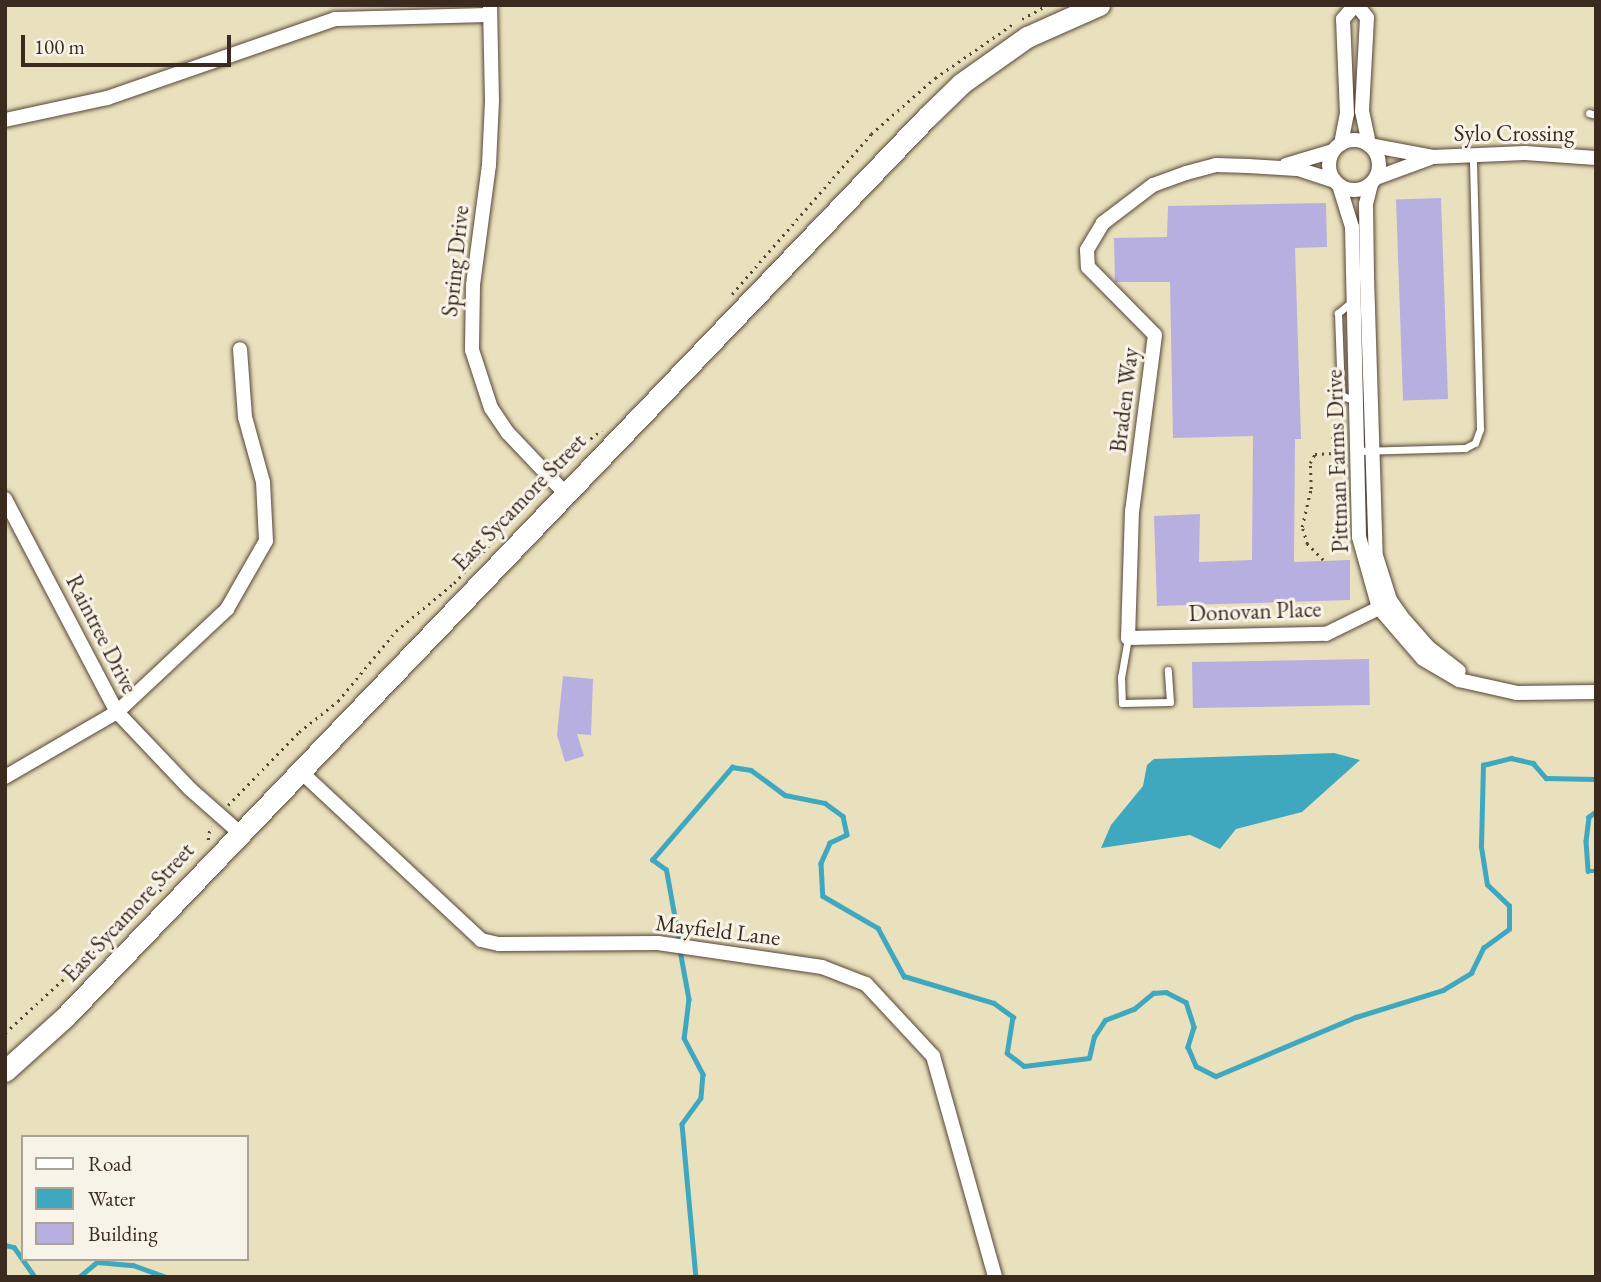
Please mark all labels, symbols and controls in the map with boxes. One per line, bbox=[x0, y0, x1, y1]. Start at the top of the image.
scale bar bbox=[24, 21, 234, 65]
text: 100 m bbox=[34, 33, 85, 60]
street label: Sylo Crossing bbox=[1454, 119, 1574, 147]
street label: Spring Drive bbox=[435, 204, 475, 318]
street label: Braden Way bbox=[1104, 346, 1144, 454]
street label: Pittman Farms Drive bbox=[1320, 369, 1354, 553]
street label: East Sycamore Street bbox=[446, 428, 592, 576]
street label: Raintree Drive bbox=[60, 570, 144, 698]
street label: Donovan Place bbox=[1188, 595, 1322, 627]
street label: East Sycamore Street bbox=[56, 837, 200, 987]
street label: Mayfield Lane bbox=[654, 909, 782, 951]
legend bbox=[21, 1135, 248, 1261]
text: Road bbox=[88, 1150, 132, 1177]
text: Water bbox=[88, 1185, 135, 1212]
text: Building bbox=[88, 1220, 158, 1247]

